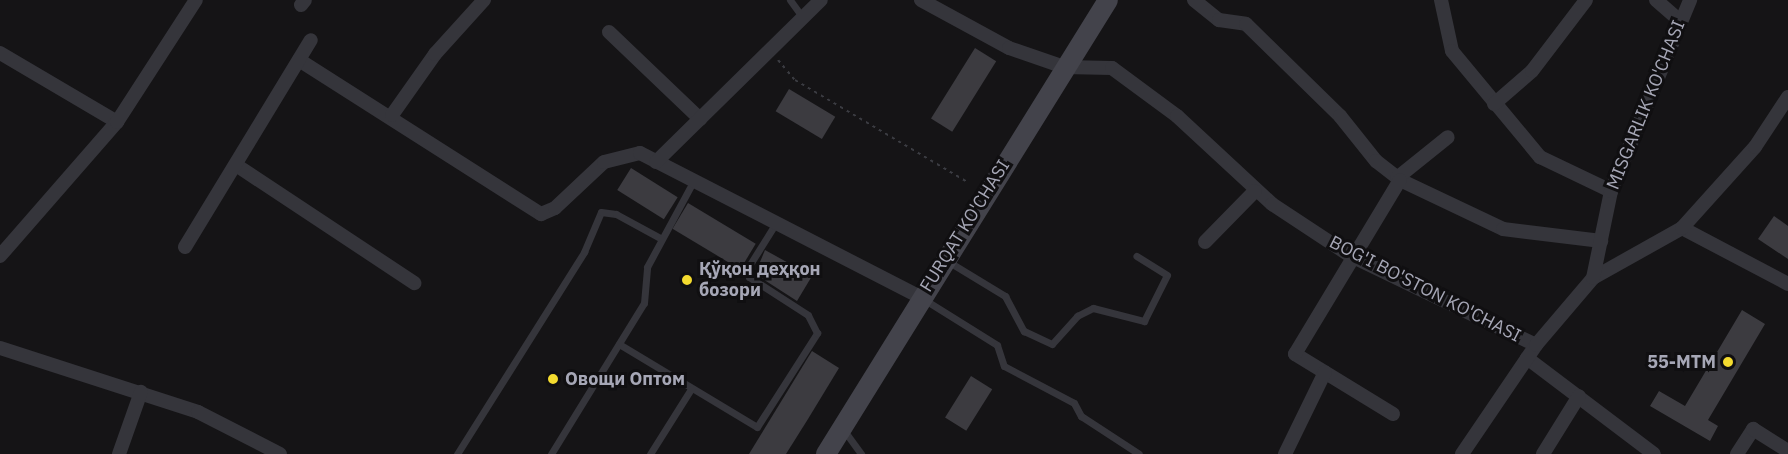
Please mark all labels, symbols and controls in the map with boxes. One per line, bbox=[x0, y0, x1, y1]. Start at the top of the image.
street label: MISGARLIK KO'CHASI bbox=[1602, 17, 1690, 193]
street label: FURQAT KO'CHASI bbox=[916, 156, 1014, 296]
street label: BOG'I BO'STON KO'CHASI bbox=[1326, 231, 1524, 347]
place label: Қўқон деҳқон бозори bbox=[699, 259, 821, 302]
marker: Қўқон деҳқон бозори bbox=[680, 273, 694, 287]
place label: 55-МТМ bbox=[1647, 351, 1716, 373]
marker: 55-МТМ bbox=[1721, 355, 1735, 369]
place label: Овощи Оптом bbox=[565, 368, 685, 390]
marker: Овощи Оптом bbox=[546, 372, 560, 386]

